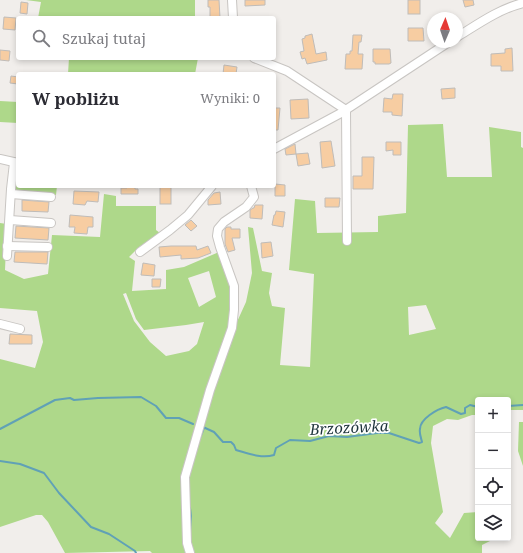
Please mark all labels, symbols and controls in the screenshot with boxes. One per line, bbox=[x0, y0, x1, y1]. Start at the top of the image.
north arrow bbox=[427, 12, 463, 48]
search box bbox=[16, 16, 276, 60]
icon: search bbox=[30, 27, 52, 49]
text: Szukaj tutaj bbox=[62, 28, 146, 48]
text: W pobliżu bbox=[32, 87, 119, 110]
text: Wyniki: 0 bbox=[200, 89, 260, 107]
map controls bbox=[475, 397, 511, 541]
button: + bbox=[475, 397, 511, 433]
water label: Brzozówka bbox=[308, 415, 389, 439]
button: − bbox=[475, 433, 511, 469]
button: locate bbox=[475, 469, 511, 505]
button: layers bbox=[475, 505, 511, 541]

